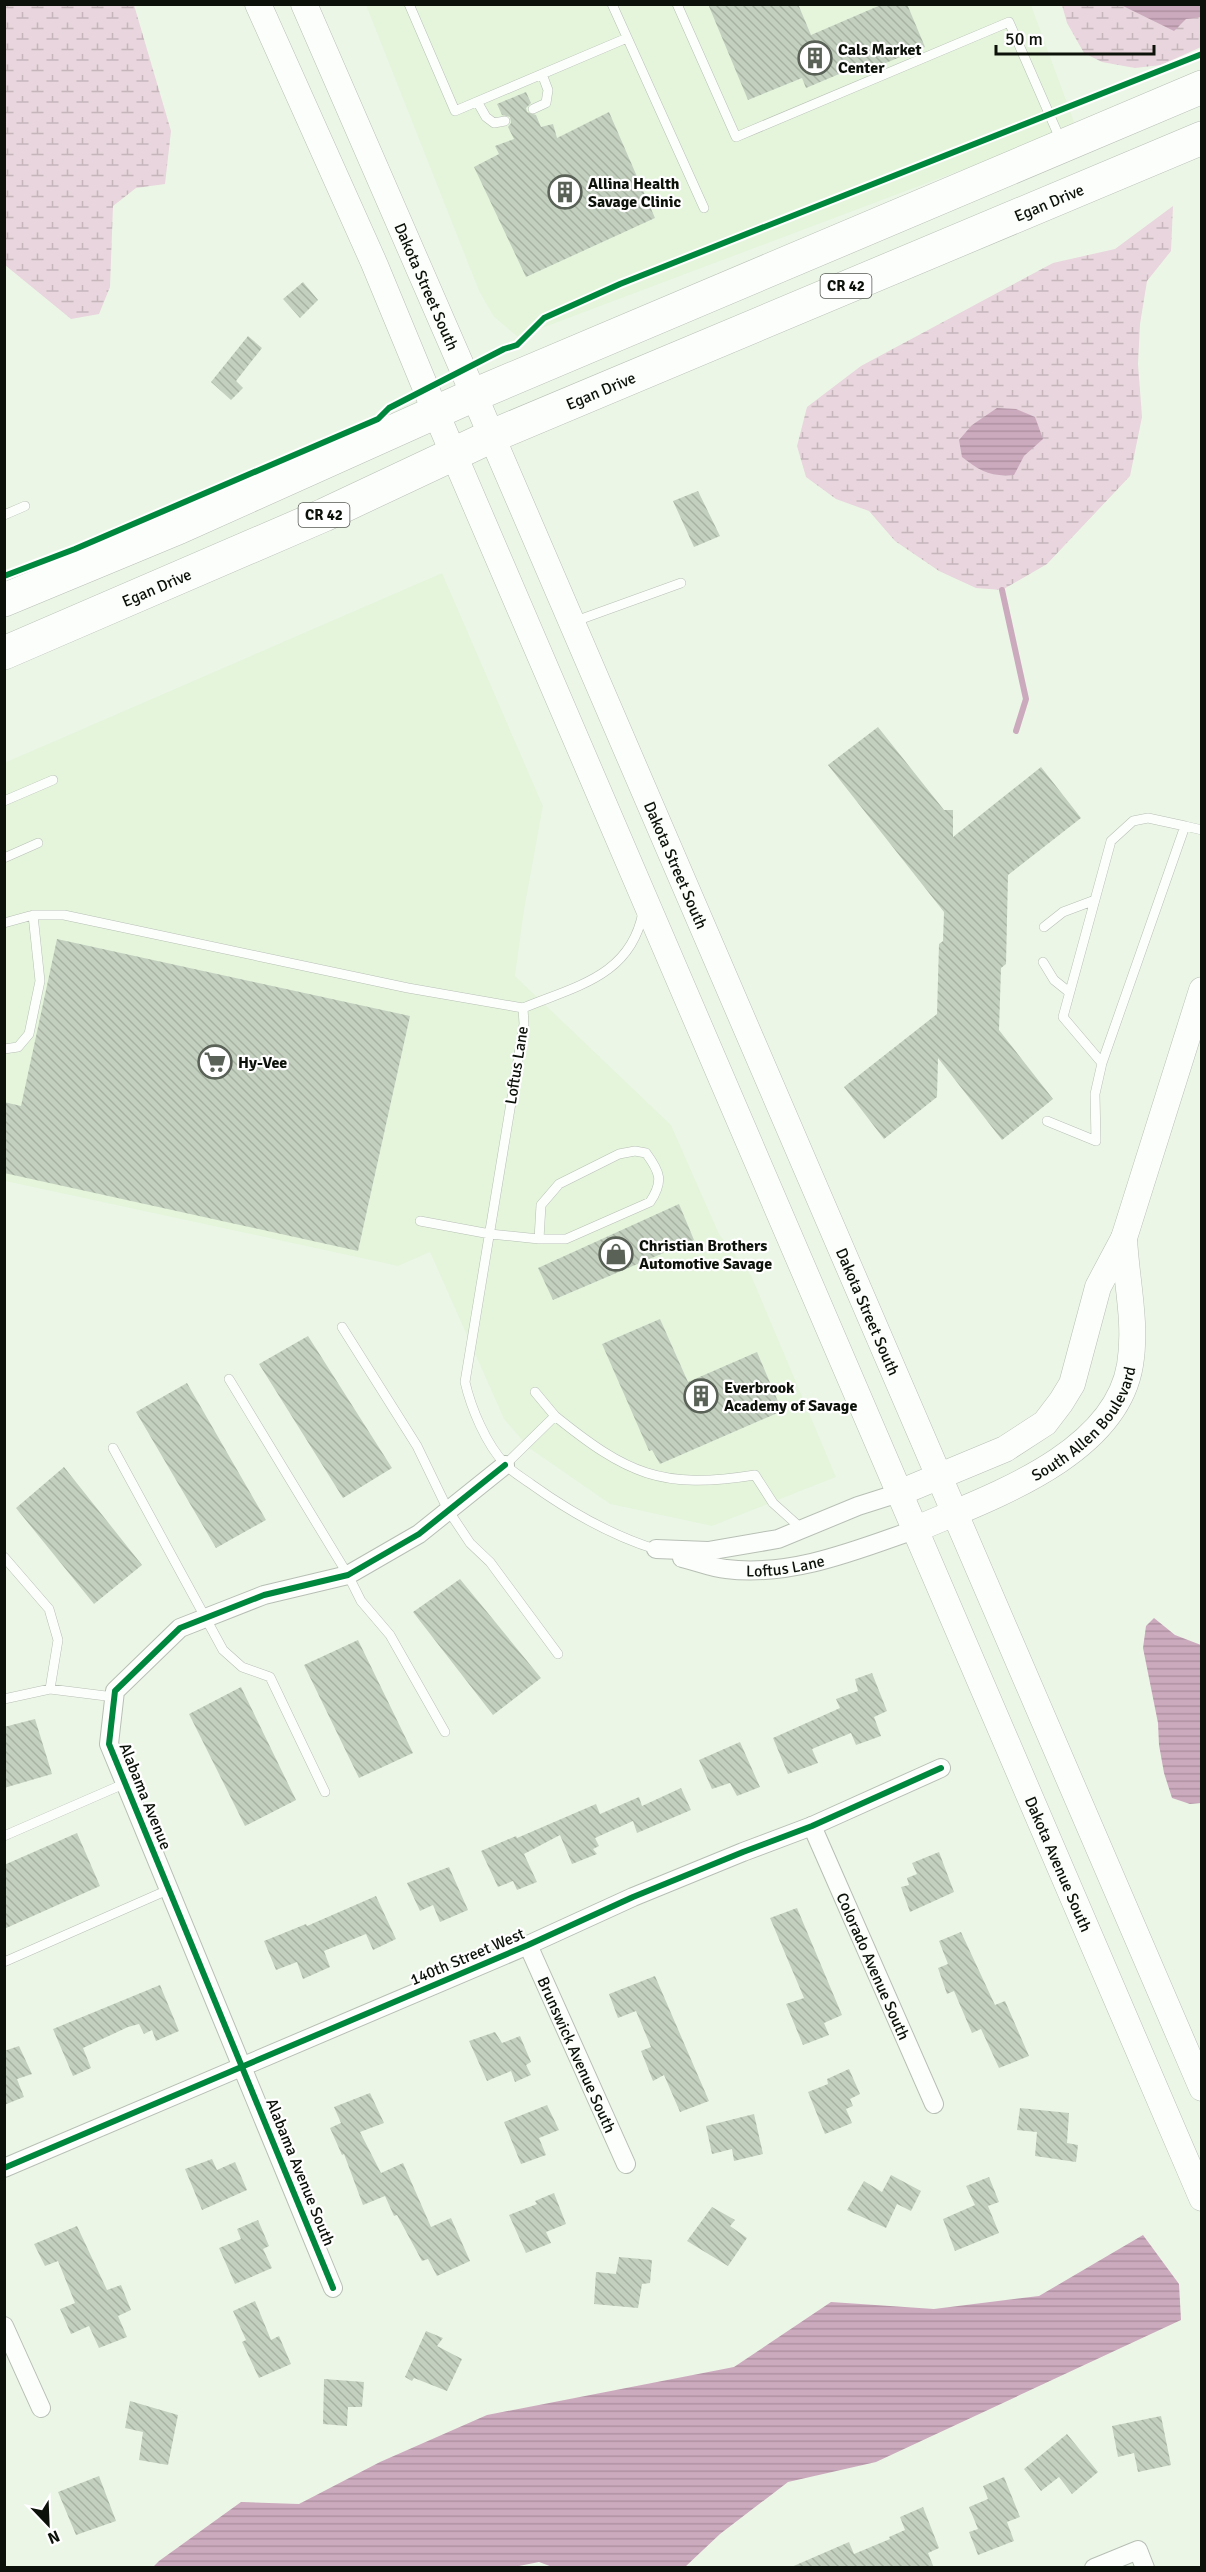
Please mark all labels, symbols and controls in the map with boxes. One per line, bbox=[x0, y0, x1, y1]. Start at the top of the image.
scale bar bbox=[996, 18, 1154, 56]
text: 50 m bbox=[1005, 28, 1043, 50]
building icon: Cals Market Center bbox=[797, 40, 833, 76]
place label: Cals Market Center bbox=[838, 40, 922, 78]
building icon: Allina Health Savage Clinic bbox=[547, 174, 583, 210]
place label: Allina Health Savage Clinic bbox=[588, 174, 682, 212]
street label: Egan Drive bbox=[1011, 180, 1087, 227]
street label: Dakota Street South bbox=[389, 220, 462, 354]
road number: CR 42 bbox=[820, 274, 872, 298]
street label: Egan Drive bbox=[563, 368, 639, 415]
road number: CR 42 bbox=[298, 503, 350, 527]
street label: Egan Drive bbox=[119, 564, 195, 612]
street label: Dakota Street South bbox=[639, 798, 711, 932]
street label: Loftus Lane bbox=[501, 1025, 533, 1106]
supermarket icon: Hy-Vee bbox=[197, 1044, 233, 1080]
place label: Hy-Vee bbox=[238, 1053, 287, 1073]
shop icon: Christian Brothers Automotive Savage bbox=[598, 1236, 634, 1272]
place label: Christian Brothers Automotive Savage bbox=[639, 1236, 772, 1274]
street label: Dakota Street South bbox=[831, 1245, 903, 1379]
street label: South Allen Boulevard bbox=[1028, 1365, 1141, 1486]
building icon: Everbrook Academy of Savage bbox=[683, 1378, 719, 1414]
place label: Everbrook Academy of Savage bbox=[724, 1378, 857, 1416]
street label: Loftus Lane bbox=[746, 1551, 827, 1581]
street label: Alabama Avenue bbox=[115, 1740, 176, 1853]
street label: Dakota Avenue South bbox=[1020, 1794, 1096, 1935]
street label: Colorado Avenue South bbox=[831, 1890, 914, 2043]
street label: 140th Street West bbox=[407, 1924, 528, 1990]
street label: Brunswick Avenue South bbox=[532, 1974, 620, 2136]
street label: Alabama Avenue South bbox=[261, 2096, 339, 2249]
north arrow bbox=[18, 2494, 78, 2554]
text: N bbox=[44, 2526, 63, 2548]

